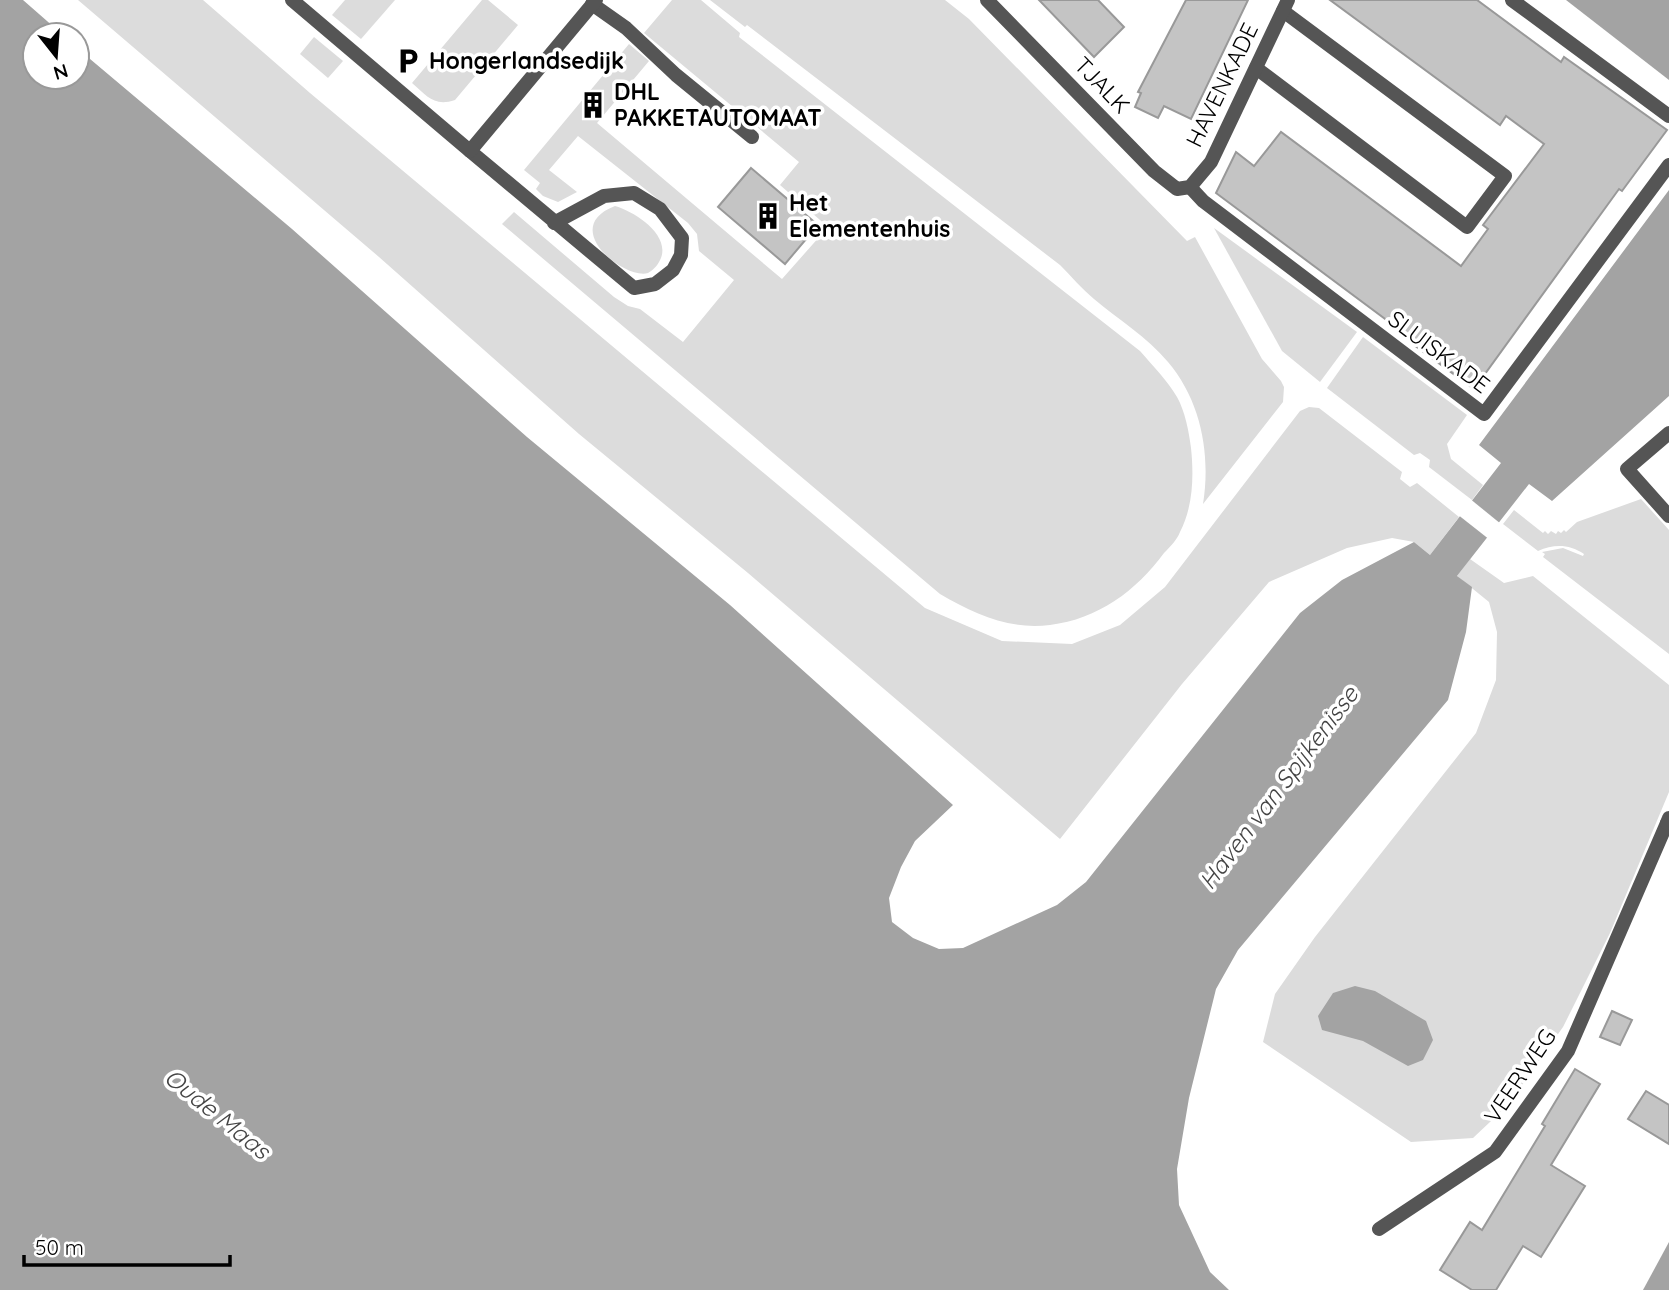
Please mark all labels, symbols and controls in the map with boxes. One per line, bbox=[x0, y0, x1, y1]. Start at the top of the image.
street label: HAVENKADE bbox=[1179, 18, 1264, 152]
north arrow bbox=[21, 21, 91, 91]
parking icon: Hongerlandsedijk bbox=[393, 46, 423, 76]
place label: Hongerlandsedijk bbox=[429, 46, 624, 75]
street label: TJALK bbox=[1068, 50, 1136, 119]
text: N bbox=[51, 59, 71, 86]
place label: DHL PAKKETAUTOMAAT bbox=[614, 77, 822, 132]
building icon: DHL PAKKETAUTOMAAT bbox=[578, 90, 608, 120]
place label: Het Elementenhuis bbox=[789, 188, 950, 243]
building icon: Het Elementenhuis bbox=[753, 201, 783, 231]
street label: SLUISKADE bbox=[1383, 304, 1496, 399]
water label: Haven van Spijkenisse bbox=[1192, 679, 1365, 895]
street label: VEERWEG bbox=[1477, 1023, 1562, 1129]
water label: Oude Maas bbox=[159, 1062, 278, 1166]
scale bar bbox=[24, 1224, 231, 1268]
text: 50 m bbox=[35, 1234, 84, 1260]

